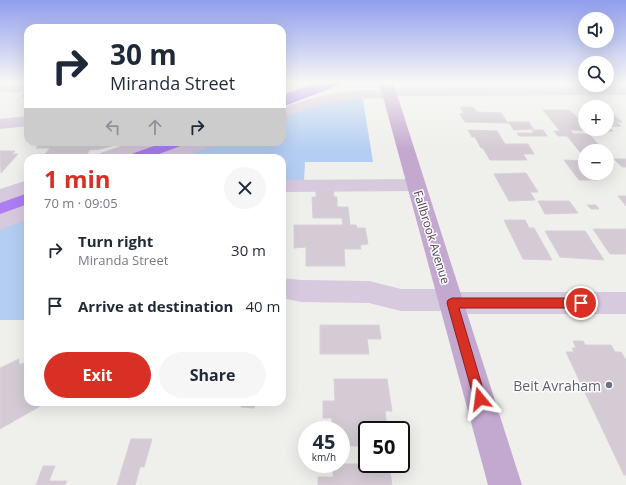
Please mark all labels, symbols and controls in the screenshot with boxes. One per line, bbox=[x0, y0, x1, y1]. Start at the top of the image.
map controls bbox=[578, 12, 614, 180]
button: sound bbox=[578, 12, 614, 48]
text: 30 m bbox=[110, 35, 177, 73]
icon: right bbox=[44, 40, 96, 92]
button: search bbox=[578, 56, 614, 92]
text: Miranda Street bbox=[110, 71, 235, 95]
button: + bbox=[578, 100, 614, 136]
icon: left bbox=[102, 116, 124, 138]
icon: ahead bbox=[144, 116, 166, 138]
icon: right bbox=[186, 116, 208, 138]
button: − bbox=[578, 144, 614, 180]
text: 1 min bbox=[44, 162, 111, 195]
button: close bbox=[224, 167, 266, 209]
street label: Fallbrook Avenue bbox=[410, 188, 454, 286]
text: 70 m · 09:05 bbox=[44, 194, 118, 212]
text: Turn right bbox=[78, 231, 153, 251]
icon: right bbox=[44, 239, 66, 261]
text: 30 m bbox=[231, 240, 266, 260]
text: Miranda Street bbox=[78, 251, 168, 269]
pin bbox=[564, 286, 598, 320]
icon: arrive bbox=[570, 292, 592, 314]
icon: arrive bbox=[44, 295, 66, 317]
text: Arrive at destination bbox=[78, 296, 233, 316]
text: 40 m bbox=[245, 296, 280, 316]
button: Exit bbox=[44, 352, 151, 398]
button: Share bbox=[159, 352, 266, 398]
place label: Beit Avraham bbox=[513, 376, 601, 395]
position arrow bbox=[459, 378, 501, 420]
marker: Beit Avraham bbox=[604, 380, 614, 390]
speed limit sign: 50 bbox=[358, 421, 410, 473]
text: 45 bbox=[313, 428, 335, 455]
text: km/h bbox=[312, 450, 336, 464]

